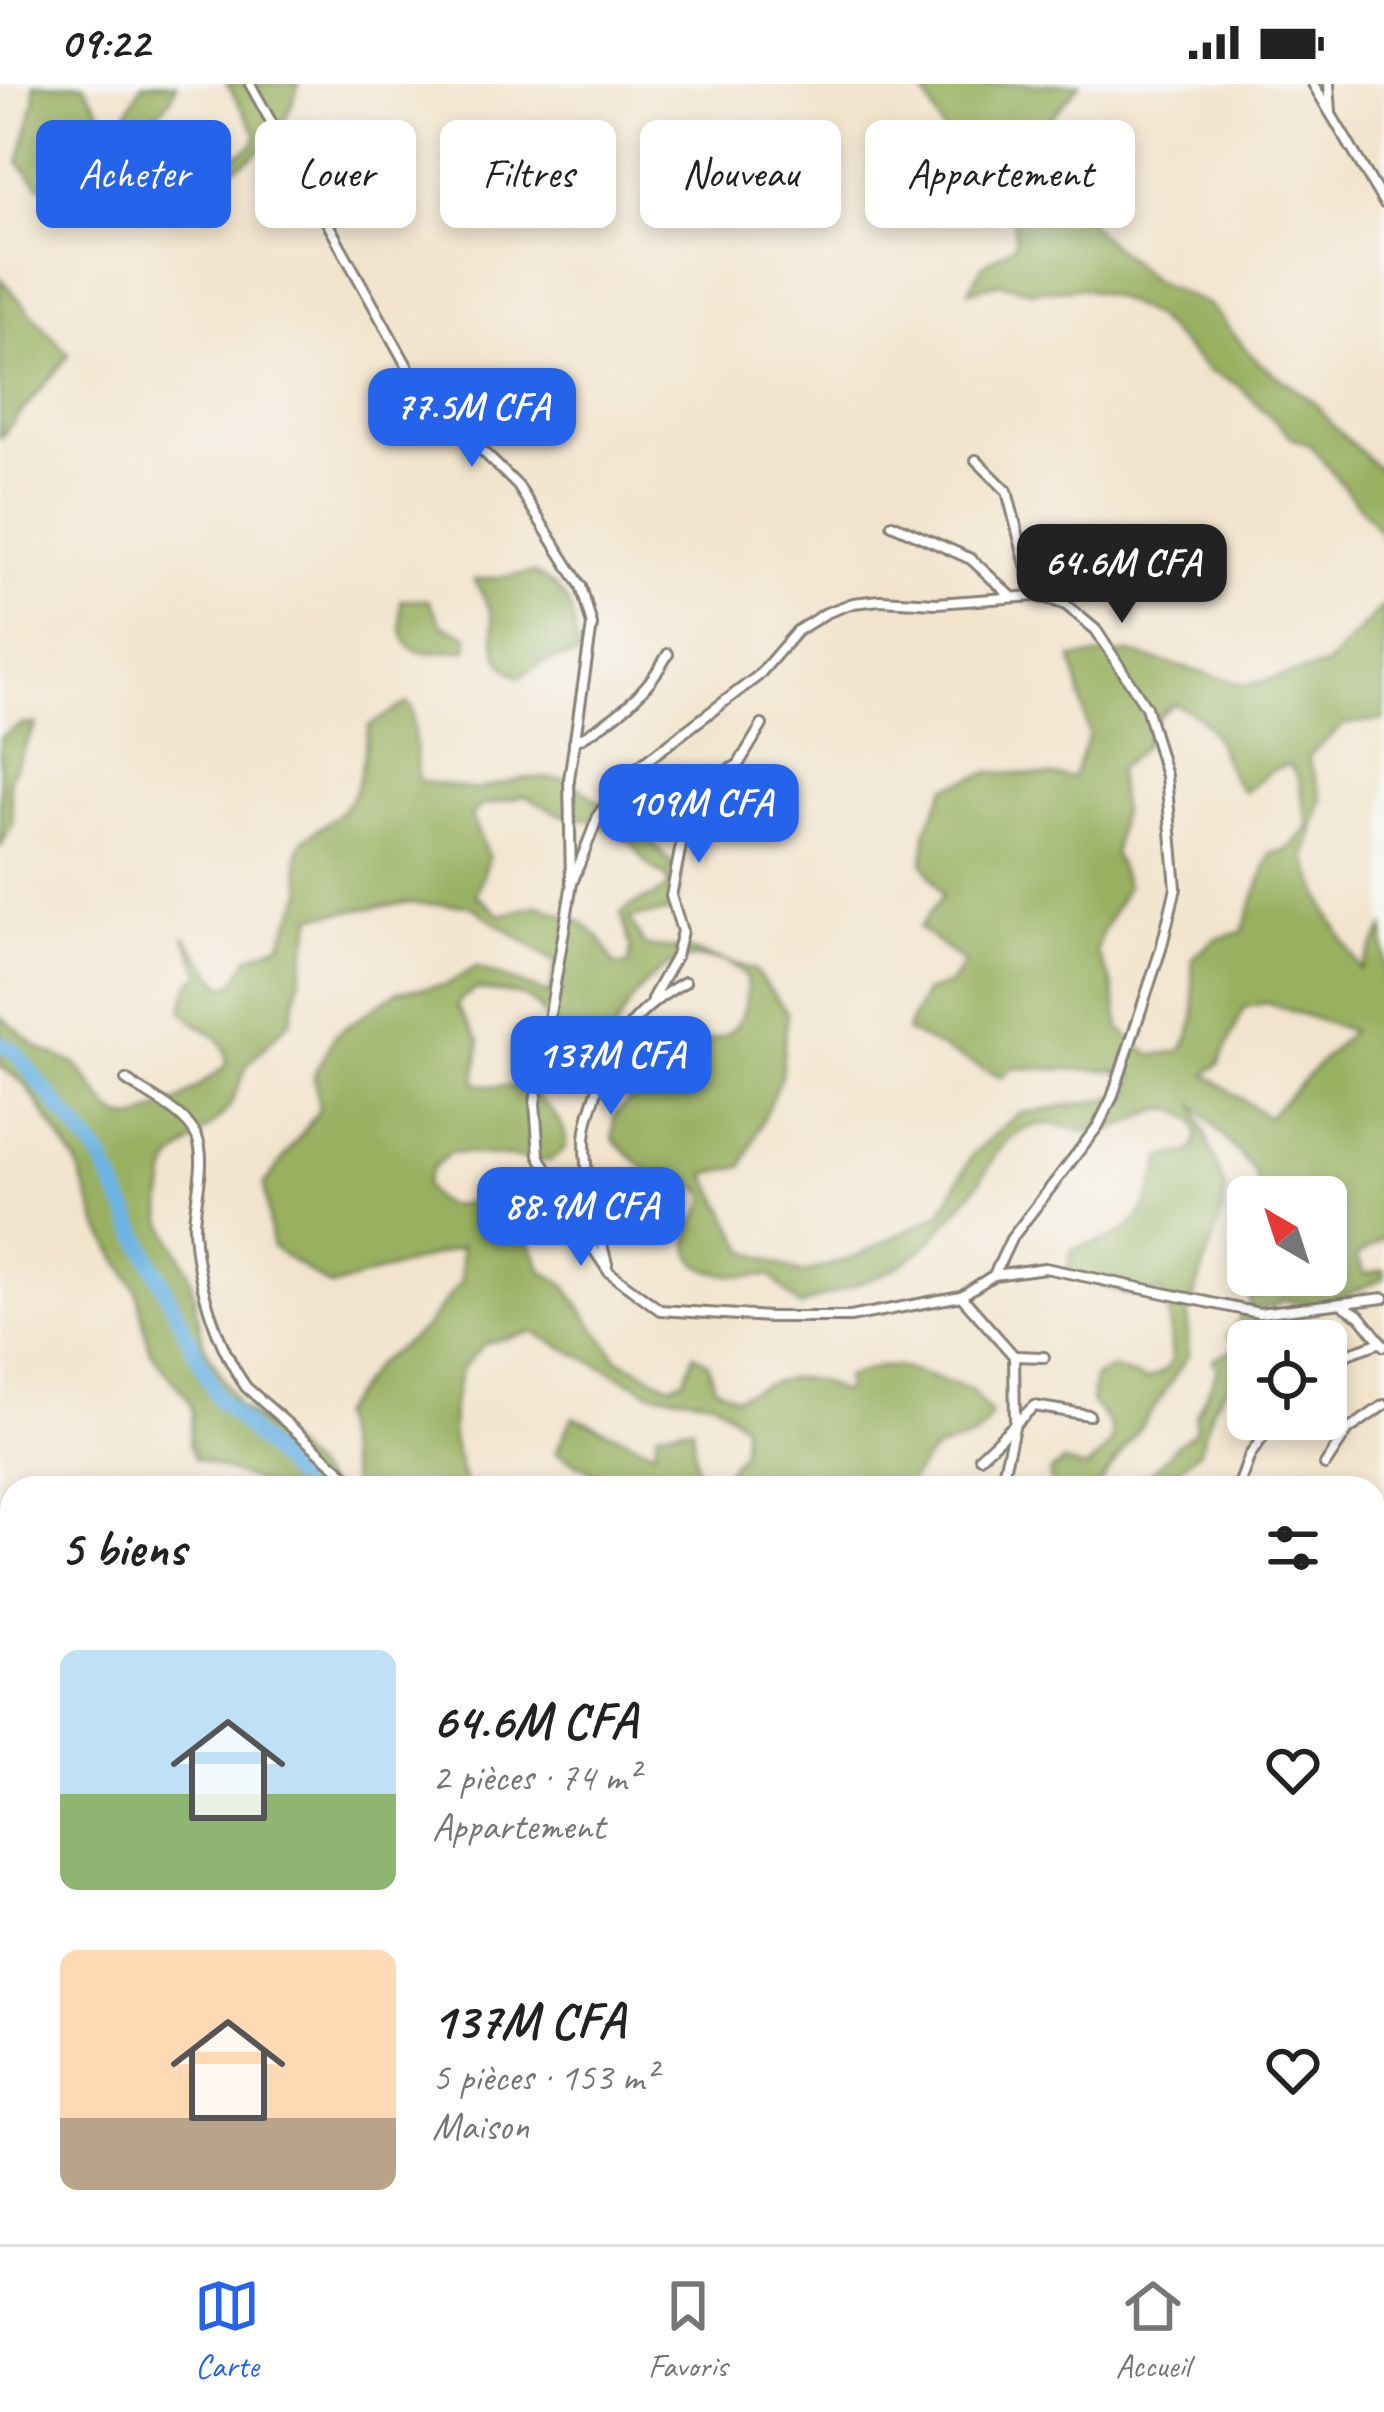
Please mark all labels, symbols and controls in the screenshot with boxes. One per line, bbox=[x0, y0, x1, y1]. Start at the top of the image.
text: 09:22 bbox=[60, 14, 149, 71]
chip: Acheter bbox=[36, 120, 231, 228]
chip: Louer bbox=[255, 120, 416, 228]
chip: Filtres bbox=[440, 120, 616, 228]
chip: Nouveau bbox=[640, 120, 841, 228]
chip: Appartement bbox=[865, 120, 1135, 228]
pin: 77.5M CFA bbox=[335, 368, 609, 470]
text: 77.5M CFA bbox=[395, 382, 549, 431]
pin: 64.6M CFA bbox=[985, 524, 1259, 626]
text: 64.6M CFA bbox=[1044, 538, 1200, 587]
pin: 109M CFA bbox=[575, 764, 823, 866]
text: 109M CFA bbox=[626, 778, 772, 827]
pin: 137M CFA bbox=[487, 1016, 735, 1118]
text: 137M CFA bbox=[538, 1030, 684, 1079]
pin: 88.9M CFA bbox=[444, 1167, 718, 1269]
north arrow bbox=[1227, 1176, 1347, 1296]
map controls bbox=[1227, 1176, 1347, 1440]
text: 88.9M CFA bbox=[504, 1181, 658, 1230]
button: locate bbox=[1227, 1320, 1347, 1440]
icon: filters bbox=[1260, 1515, 1326, 1581]
text: 5 biens bbox=[60, 1516, 185, 1580]
text: 64.6M CFA bbox=[432, 1689, 636, 1753]
icon: home bbox=[156, 1698, 300, 1842]
icon: heart bbox=[1260, 1737, 1326, 1803]
text: 2 pièces · 74 m² bbox=[432, 1753, 639, 1802]
text: Appartement bbox=[432, 1802, 605, 1851]
text: 137M CFA bbox=[432, 1989, 624, 2053]
icon: home bbox=[156, 1998, 300, 2142]
icon: heart bbox=[1260, 2037, 1326, 2103]
text: 5 pièces · 153 m² bbox=[432, 2053, 656, 2102]
text: Maison bbox=[432, 2102, 529, 2151]
tab: Carte bbox=[194, 2273, 260, 2387]
tab: Favoris bbox=[648, 2273, 728, 2387]
tab: Accueil bbox=[1115, 2273, 1190, 2387]

